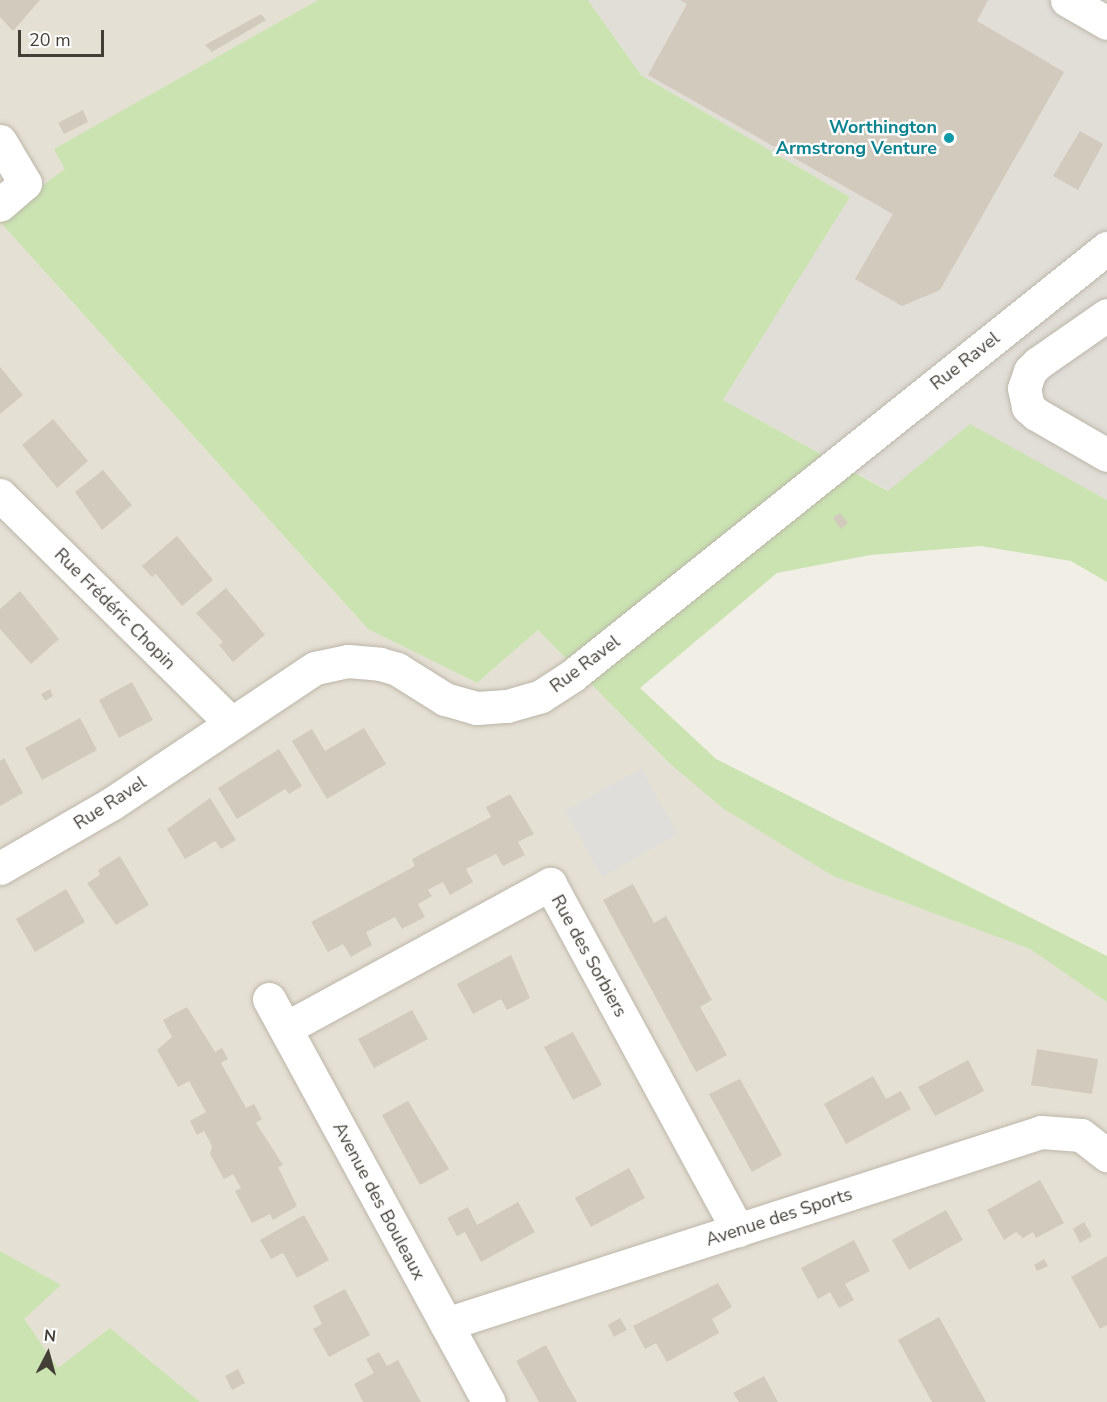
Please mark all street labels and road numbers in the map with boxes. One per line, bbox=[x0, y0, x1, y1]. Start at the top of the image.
street label: Rue Ravel bbox=[926, 327, 1004, 395]
street label: Rue Frédéric Chopin bbox=[50, 544, 180, 674]
street label: Rue Ravel bbox=[546, 631, 624, 697]
street label: Rue Ravel bbox=[70, 772, 150, 834]
street label: Rue des Sorbiers bbox=[546, 891, 632, 1021]
street label: Avenue des Bouleaux bbox=[328, 1118, 430, 1284]
street label: Avenue des Sports bbox=[703, 1183, 855, 1251]

